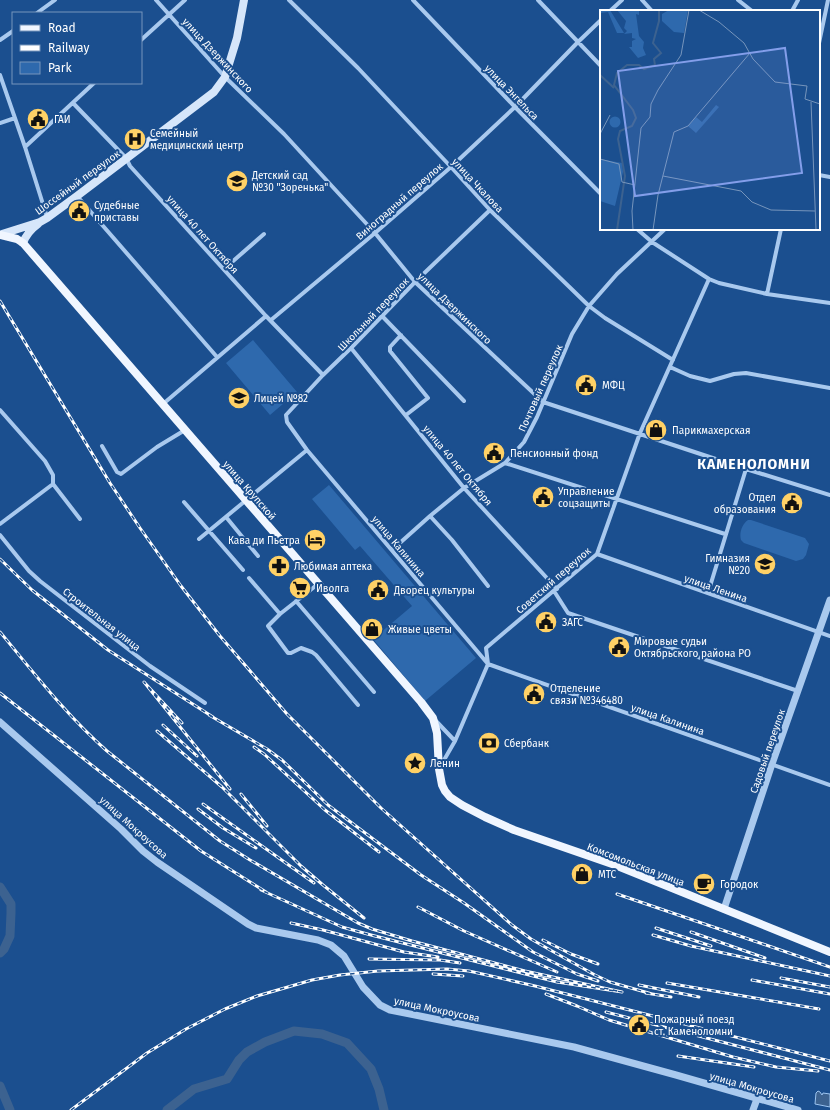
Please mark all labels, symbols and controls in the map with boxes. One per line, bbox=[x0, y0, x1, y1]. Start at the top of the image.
inset map bbox=[600, 10, 820, 230]
legend bbox=[12, 12, 142, 84]
street label: улица Дзержинского bbox=[180, 16, 255, 96]
text: Road bbox=[48, 21, 76, 35]
text: Railway bbox=[48, 41, 89, 55]
text: Park bbox=[48, 61, 72, 75]
street label: улица Энгельса bbox=[482, 63, 541, 123]
public building icon: ГАИ bbox=[25, 106, 51, 132]
place label: ГАИ bbox=[54, 114, 71, 126]
hospital icon: Семейный медицинский центр bbox=[122, 126, 148, 152]
place label: Семейный медицинский центр bbox=[150, 128, 244, 152]
street label: Шоссейный переулок bbox=[33, 148, 123, 218]
street label: улица Чкалова bbox=[449, 156, 505, 215]
street label: Виноградный переулок bbox=[354, 160, 446, 243]
school or university icon: Детский сад №30 "Зоренька" bbox=[224, 168, 250, 194]
place label: Детский сад №30 "Зоренька" bbox=[251, 170, 328, 194]
street label: улица 40 лет Октября bbox=[164, 193, 241, 276]
public building icon: Судебные приставы bbox=[66, 198, 92, 224]
place label: Судебные приставы bbox=[94, 200, 139, 224]
street label: улица Дзержинского bbox=[415, 271, 494, 347]
street label: Школьный переулок bbox=[336, 275, 412, 354]
street label: Почтовый переулок bbox=[516, 342, 566, 434]
public building icon: МФЦ bbox=[573, 372, 599, 398]
place label: МФЦ bbox=[602, 380, 625, 392]
school or university icon: Лицей №82 bbox=[226, 385, 252, 411]
place label: Лицей №82 bbox=[254, 393, 308, 405]
shop icon: Парикмахерская bbox=[643, 417, 669, 443]
street label: улица 40 лет Октября bbox=[420, 423, 494, 508]
place label: Парикмахерская bbox=[672, 425, 750, 437]
public building icon: Пенсионный фонд bbox=[481, 440, 507, 466]
place label: Пенсионный фонд bbox=[510, 448, 599, 460]
district label: КАМЕНОЛОМНИ bbox=[697, 456, 811, 473]
street label: улица Крупской bbox=[220, 458, 278, 523]
public building icon: Управление соцзащиты bbox=[530, 484, 556, 510]
place label: Управление соцзащиты bbox=[558, 486, 614, 510]
public building icon: Отдел образования bbox=[779, 490, 805, 516]
place label: Отдел образования bbox=[714, 492, 776, 516]
street label: улица Калинина bbox=[369, 513, 428, 580]
hotel icon: Кава ди Пьетра bbox=[302, 527, 328, 553]
place label: Кава ди Пьетра bbox=[228, 535, 300, 547]
street label: Советский переулок bbox=[514, 544, 594, 617]
school or university icon: Гимназия №20 bbox=[752, 551, 778, 577]
pharmacy icon: Любимая аптека bbox=[266, 553, 292, 579]
place label: Гимназия №20 bbox=[705, 553, 750, 577]
place label: Любимая аптека bbox=[294, 561, 372, 573]
street label: улица Ленина bbox=[683, 573, 749, 605]
supermarket icon: Иволга bbox=[287, 575, 313, 601]
public building icon: Дворец культуры bbox=[365, 577, 391, 603]
place label: Иволга bbox=[316, 583, 349, 595]
place label: Дворец культуры bbox=[393, 585, 475, 597]
street label: Строительная улица bbox=[60, 586, 143, 654]
public building icon: ЗАГС bbox=[533, 609, 559, 635]
shop icon: Живые цветы bbox=[359, 616, 385, 642]
place label: ЗАГС bbox=[562, 617, 583, 629]
place label: Живые цветы bbox=[388, 624, 452, 636]
public building icon: Мировые судьи Октябрьского района РО bbox=[606, 634, 632, 660]
place label: Мировые судьи Октябрьского района РО bbox=[634, 636, 751, 660]
public building icon: Отделение связи №346480 bbox=[521, 681, 547, 707]
place label: Отделение связи №346480 bbox=[550, 683, 623, 707]
street label: улица Калинина bbox=[629, 702, 706, 738]
street label: Садовый переулок bbox=[748, 707, 788, 795]
bank icon: Сбербанк bbox=[476, 730, 502, 756]
place label: Сбербанк bbox=[504, 738, 550, 750]
place icon: Ленин bbox=[402, 750, 428, 776]
place label: Ленин bbox=[430, 758, 460, 770]
street label: улица Мокроусова bbox=[97, 794, 170, 861]
street label: Комсомольская улица bbox=[585, 841, 686, 889]
shop icon: МТС bbox=[569, 861, 595, 887]
place label: МТС bbox=[598, 869, 616, 881]
cafe icon: Городок bbox=[691, 871, 717, 897]
place label: Городок bbox=[720, 879, 759, 891]
street label: улица Мокроусова bbox=[393, 995, 481, 1025]
public building icon: Пожарный поезд ст. Каменоломни bbox=[626, 1012, 652, 1038]
place label: Пожарный поезд ст. Каменоломни bbox=[654, 1014, 735, 1038]
street label: улица Мокроусова bbox=[708, 1070, 795, 1106]

